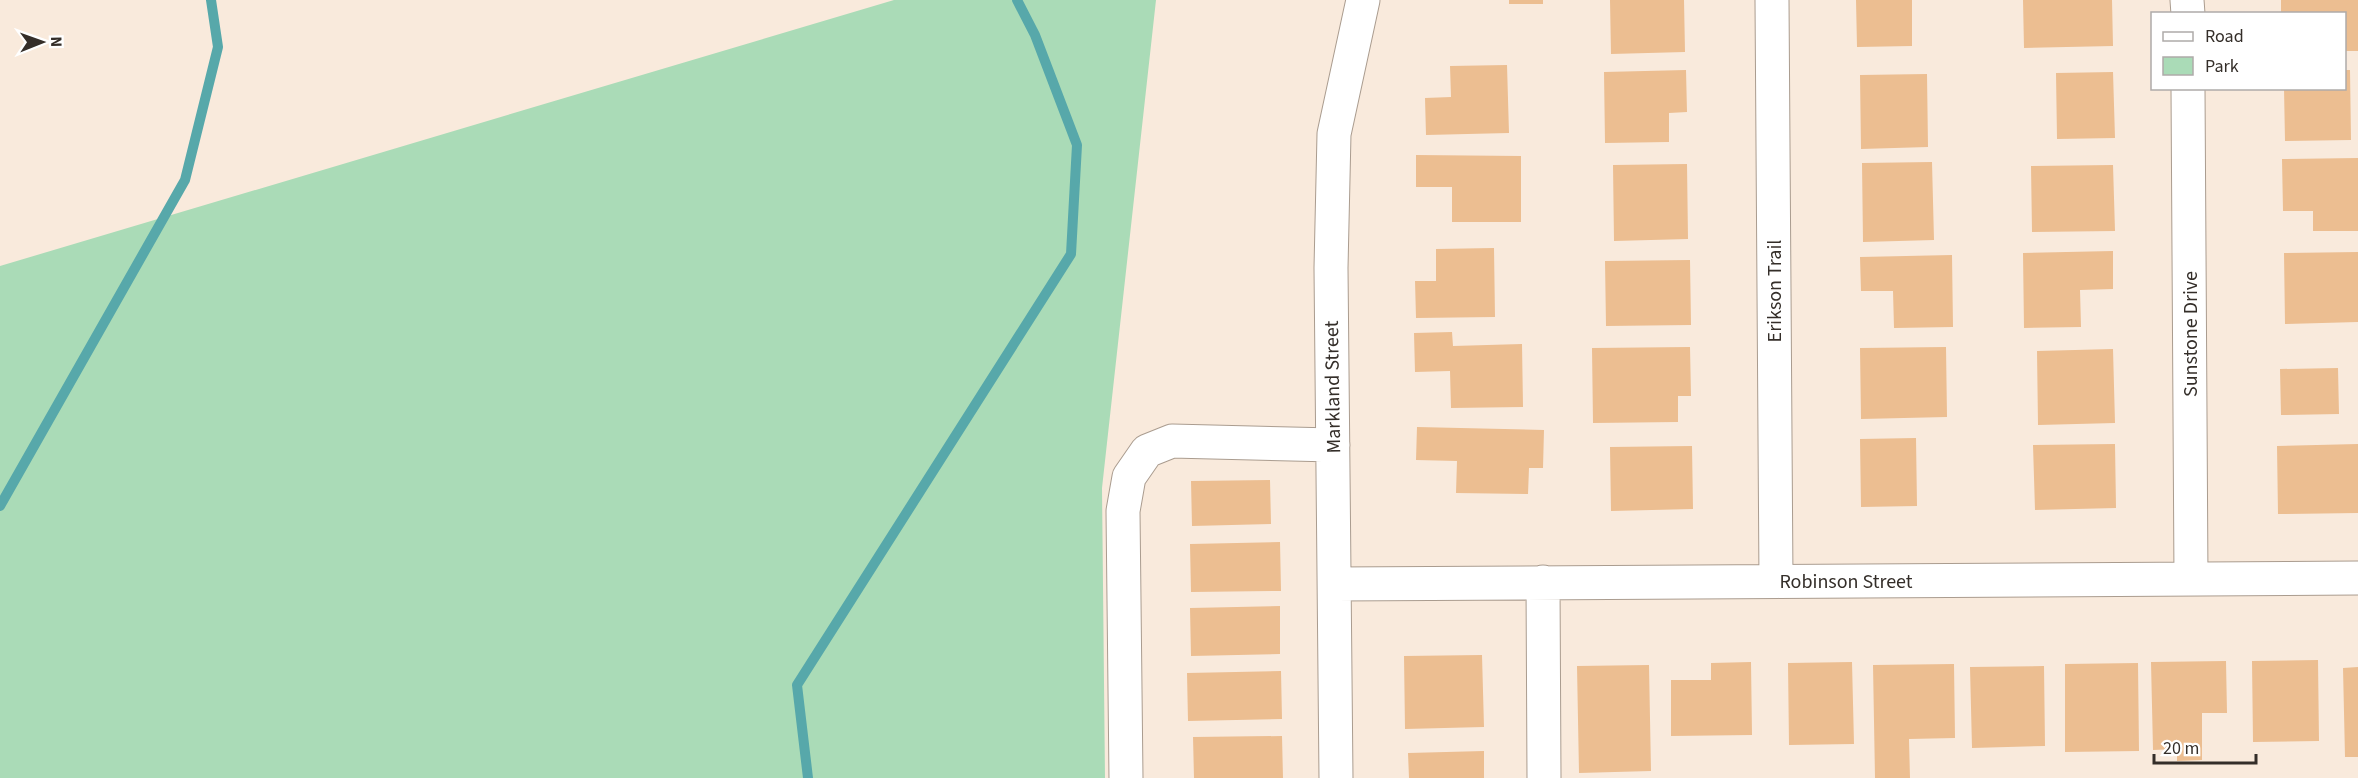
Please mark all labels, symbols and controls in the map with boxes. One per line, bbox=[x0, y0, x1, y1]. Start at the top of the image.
north arrow bbox=[12, 12, 72, 72]
legend bbox=[2151, 12, 2346, 90]
text: Road bbox=[2205, 24, 2244, 49]
text: N bbox=[45, 36, 67, 47]
text: Park bbox=[2205, 54, 2239, 79]
street label: Erikson Trail bbox=[1761, 240, 1789, 342]
street label: Sunstone Drive bbox=[2177, 271, 2205, 397]
street label: Markland Street bbox=[1318, 320, 1348, 454]
street label: Robinson Street bbox=[1779, 568, 1913, 596]
scale bar bbox=[2154, 727, 2256, 765]
text: 20 m bbox=[2163, 736, 2199, 761]

